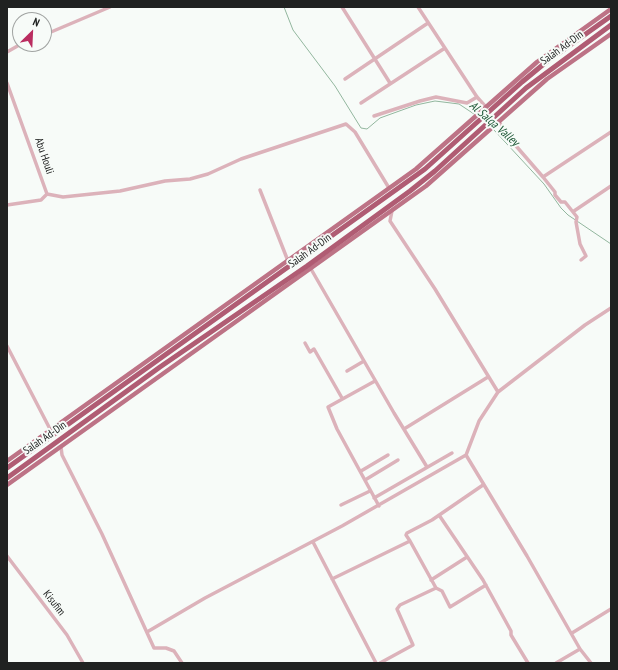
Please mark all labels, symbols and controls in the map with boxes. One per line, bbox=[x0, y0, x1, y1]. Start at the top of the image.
north arrow bbox=[12, 12, 52, 52]
text: N bbox=[31, 14, 42, 30]
street label: Salah Ad-Din bbox=[538, 28, 586, 68]
water label: Al Salqa Valley bbox=[466, 99, 522, 149]
street label: Abu Houli bbox=[32, 136, 56, 176]
street label: Salah Ad-Din bbox=[286, 231, 334, 271]
street label: Salah Ad-Din bbox=[21, 418, 69, 458]
street label: Kisufim bbox=[40, 588, 68, 618]

